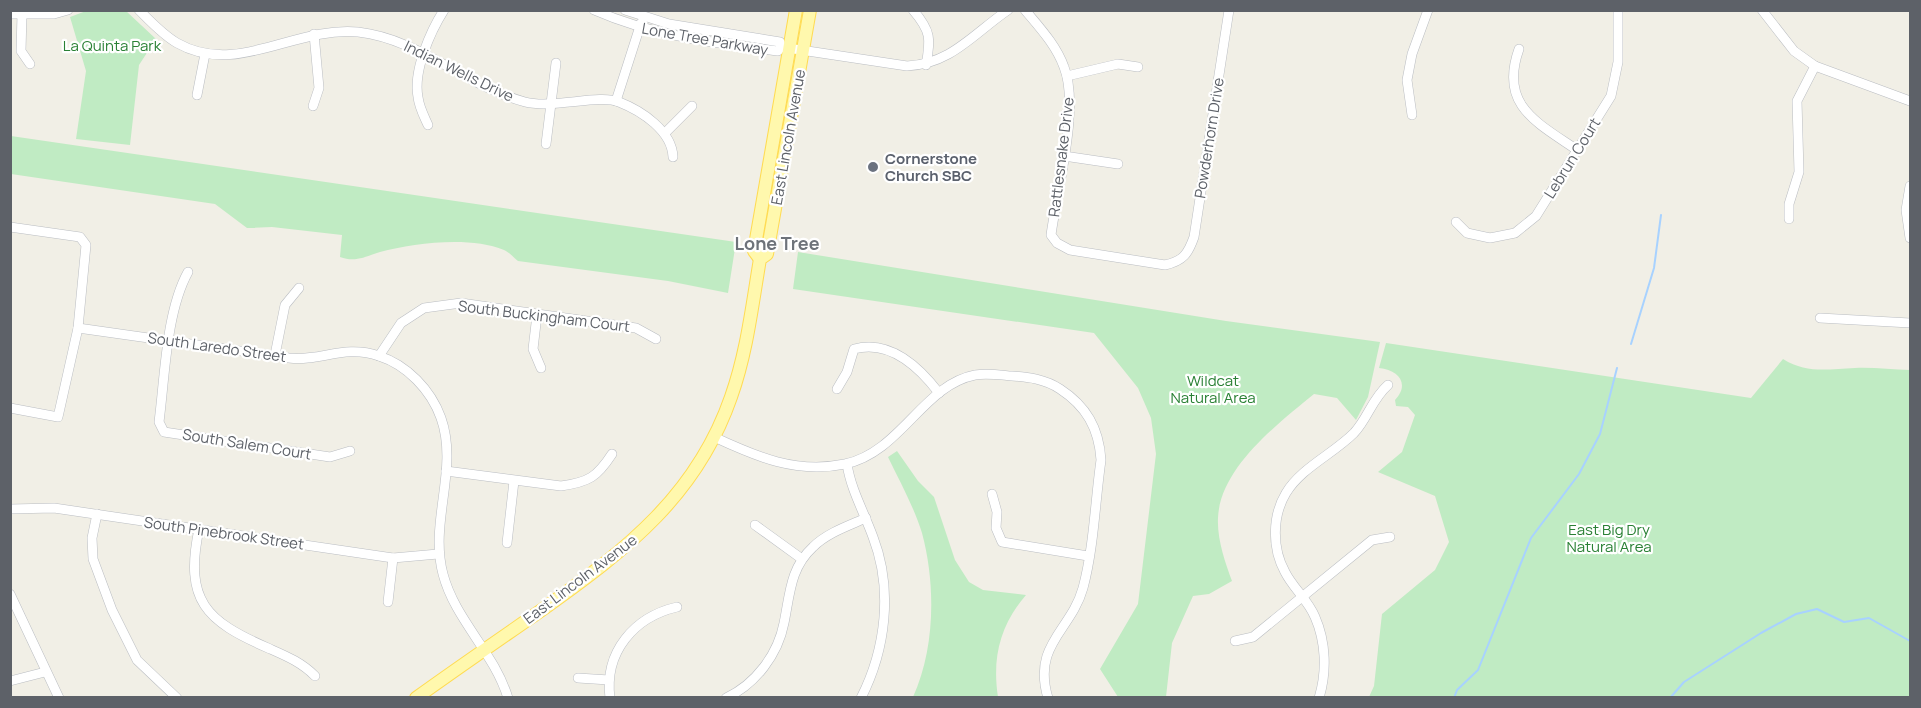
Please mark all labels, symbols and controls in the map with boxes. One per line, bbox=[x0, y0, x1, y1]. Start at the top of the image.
street label: Lone Tree Parkway bbox=[640, 18, 770, 60]
park label: La Quinta Park bbox=[63, 35, 162, 56]
street label: Indian Wells Drive bbox=[401, 35, 518, 107]
street label: East Lincoln Avenue bbox=[766, 67, 810, 207]
street label: Powderhorn Drive bbox=[1189, 76, 1229, 200]
street label: Rattlesnake Drive bbox=[1043, 96, 1079, 218]
street label: Lebrun Court bbox=[1539, 114, 1605, 202]
place label: Cornerstone Church SBC bbox=[885, 148, 977, 186]
marker: Cornerstone Church SBC bbox=[866, 160, 880, 174]
district label: Lone Tree bbox=[735, 231, 820, 255]
street label: South Buckingham Court bbox=[457, 295, 631, 337]
street label: South Laredo Street bbox=[146, 327, 288, 367]
park label: Wildcat Natural Area bbox=[1170, 370, 1256, 408]
street label: South Salem Court bbox=[181, 423, 313, 465]
street label: South Pinebrook Street bbox=[143, 511, 305, 555]
park label: East Big Dry Natural Area bbox=[1566, 519, 1652, 557]
street label: East Lincoln Avenue bbox=[519, 529, 641, 629]

